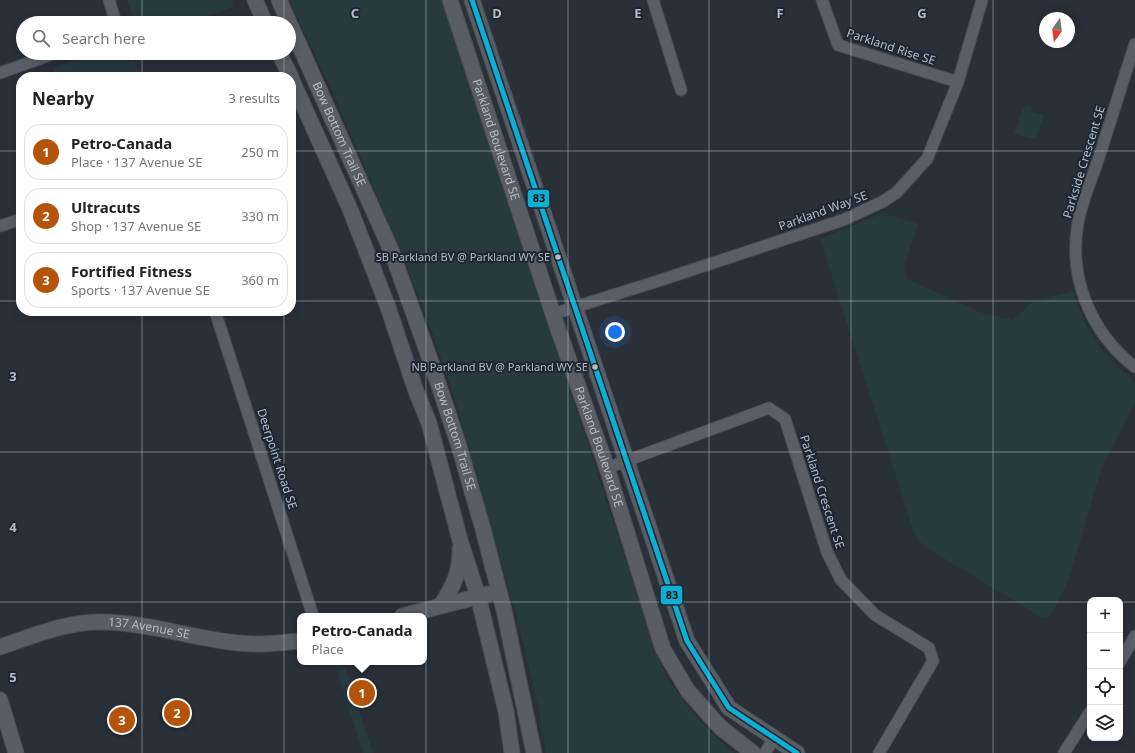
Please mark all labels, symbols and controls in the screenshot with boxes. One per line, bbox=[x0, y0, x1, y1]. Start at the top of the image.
text: C bbox=[351, 4, 359, 22]
text: D bbox=[492, 4, 502, 22]
text: E bbox=[634, 4, 642, 22]
text: F bbox=[776, 4, 784, 22]
text: G bbox=[917, 4, 927, 22]
north arrow bbox=[1039, 12, 1075, 48]
search box bbox=[16, 16, 296, 60]
street label: Parkland Rise SE bbox=[845, 24, 938, 69]
icon: search bbox=[30, 27, 52, 49]
text: Search here bbox=[62, 28, 145, 48]
street label: Parkland Boulevard SE bbox=[468, 77, 524, 202]
street label: Bow Bottom Trail SE bbox=[309, 79, 370, 189]
text: Nearby bbox=[32, 87, 94, 110]
text: 3 results bbox=[228, 89, 280, 107]
street label: Parkside Crescent SE bbox=[1058, 103, 1109, 220]
text: Petro-Canada bbox=[71, 133, 172, 153]
text: 1 bbox=[42, 143, 50, 161]
text: 250 m bbox=[241, 143, 279, 161]
text: Place · 137 Avenue SE bbox=[71, 153, 202, 171]
street label: Parkland Way SE bbox=[776, 187, 870, 234]
line badge: 83 bbox=[527, 189, 550, 208]
text: 83 bbox=[533, 190, 545, 205]
text: Ultracuts bbox=[71, 197, 140, 217]
text: 2 bbox=[42, 207, 50, 225]
text: 330 m bbox=[241, 207, 279, 225]
text: Shop · 137 Avenue SE bbox=[71, 217, 201, 235]
place label: SB Parkland BV @ Parkland WY SE bbox=[376, 249, 550, 264]
marker: SB Parkland BV @ Parkland WY SE bbox=[553, 252, 563, 262]
text: Fortified Fitness bbox=[71, 261, 192, 281]
text: 3 bbox=[42, 271, 50, 289]
text: 360 m bbox=[241, 271, 279, 289]
text: Sports · 137 Avenue SE bbox=[71, 281, 210, 299]
your location bbox=[605, 322, 625, 342]
place label: NB Parkland BV @ Parkland WY SE bbox=[411, 359, 588, 374]
marker: NB Parkland BV @ Parkland WY SE bbox=[590, 362, 600, 372]
text: 3 bbox=[9, 367, 17, 385]
street label: Bow Bottom Trail SE bbox=[430, 380, 480, 493]
street label: Parkland Boulevard SE bbox=[571, 384, 628, 509]
street label: Deerpoint Road SE bbox=[253, 406, 302, 511]
street label: Parkland Crescent SE bbox=[796, 433, 849, 551]
text: 4 bbox=[9, 518, 17, 536]
line badge: 83 bbox=[660, 585, 683, 605]
text: 83 bbox=[666, 587, 678, 602]
map controls bbox=[1087, 597, 1123, 741]
button: + bbox=[1087, 597, 1123, 633]
street label: 137 Avenue SE bbox=[108, 613, 191, 643]
popup bbox=[297, 613, 427, 665]
text: Petro-Canada bbox=[311, 620, 413, 640]
button: − bbox=[1087, 633, 1123, 669]
text: Place bbox=[311, 640, 344, 658]
text: 5 bbox=[9, 668, 17, 686]
button: locate bbox=[1087, 669, 1123, 705]
pin: 1 bbox=[349, 678, 375, 708]
pin: 2 bbox=[164, 698, 190, 728]
pin: 3 bbox=[109, 705, 135, 735]
button: layers bbox=[1087, 705, 1123, 741]

